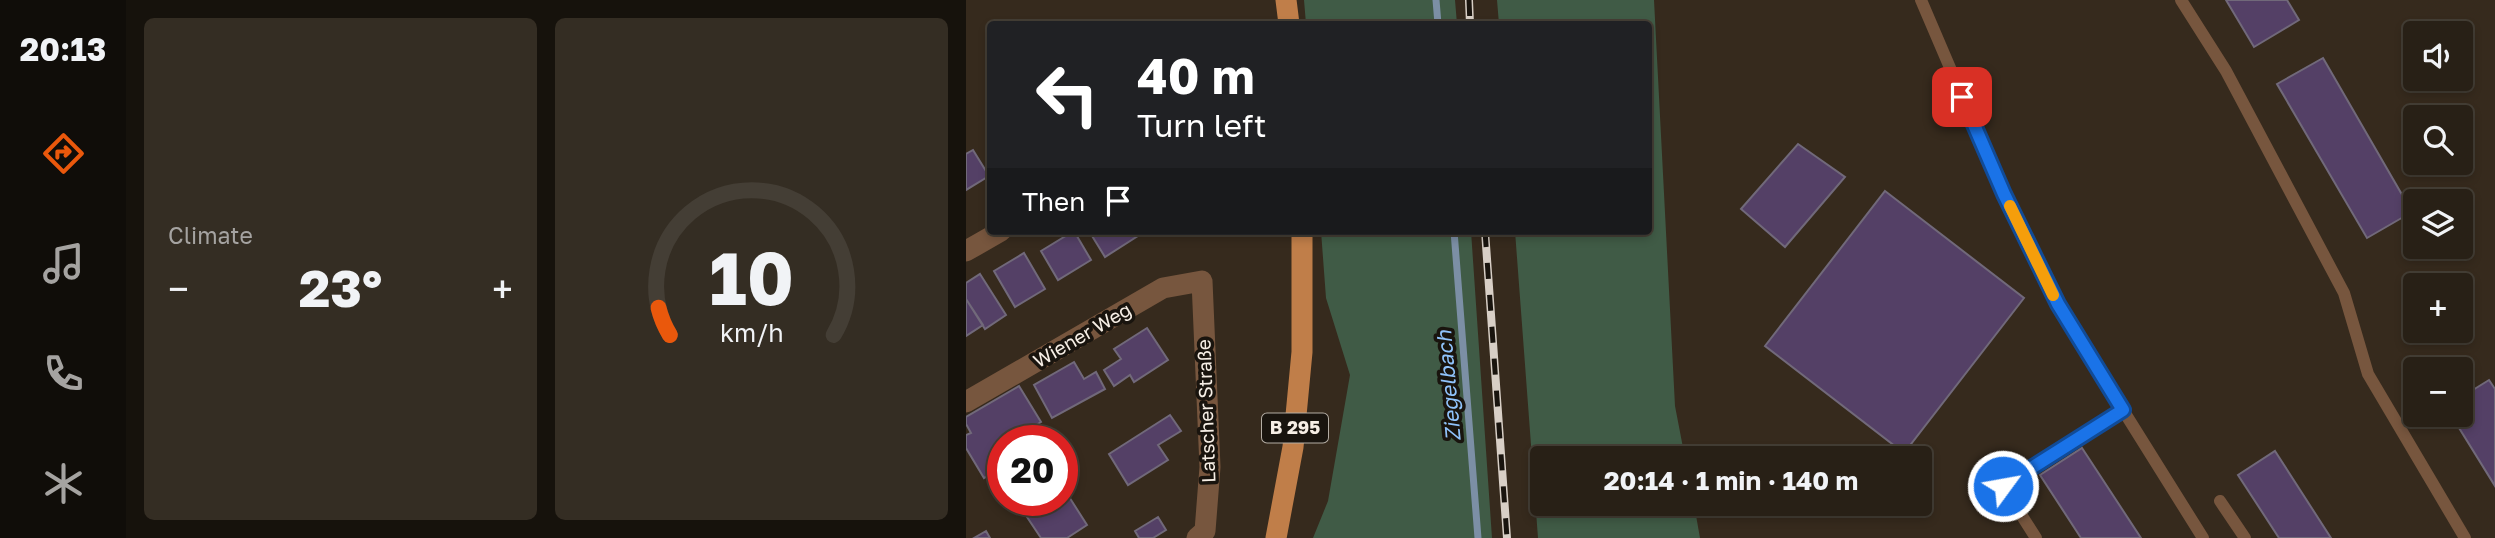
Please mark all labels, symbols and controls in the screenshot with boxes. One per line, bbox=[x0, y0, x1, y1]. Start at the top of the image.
map controls bbox=[2403, 21, 2473, 427]
button: sound bbox=[2403, 21, 2473, 91]
text: 20:13 bbox=[20, 30, 106, 68]
text: 40 m bbox=[1137, 46, 1255, 105]
icon: left bbox=[1022, 49, 1113, 140]
pin bbox=[1932, 67, 1992, 127]
icon: arrive bbox=[1943, 78, 1981, 116]
button: search bbox=[2403, 105, 2473, 175]
text: Turn left bbox=[1137, 106, 1266, 144]
icon: directions bbox=[39, 129, 88, 178]
icon: arrive bbox=[1099, 182, 1137, 220]
text: Then bbox=[1022, 186, 1085, 217]
button: layers bbox=[2403, 189, 2473, 259]
text: Climate bbox=[168, 221, 253, 249]
text: 10 bbox=[709, 234, 794, 321]
icon: music bbox=[39, 239, 88, 288]
text: 23° bbox=[299, 256, 382, 318]
text: − bbox=[168, 266, 189, 311]
text: + bbox=[492, 266, 513, 311]
button: + bbox=[2403, 273, 2473, 343]
street label: Wiener Weg bbox=[1029, 297, 1135, 372]
text: km/h bbox=[720, 317, 783, 348]
water label: Ziegelbach bbox=[1430, 328, 1466, 443]
street label: Latscher Straße bbox=[1191, 339, 1220, 483]
icon: phone bbox=[39, 349, 88, 398]
button: − bbox=[2403, 357, 2473, 427]
road number: B 295 bbox=[1262, 414, 1328, 442]
speed limit sign: 20 bbox=[987, 425, 1078, 516]
position arrow bbox=[1966, 449, 2040, 523]
icon: climate bbox=[39, 459, 88, 508]
text: 20:14 · 1 min · 140 m bbox=[1604, 465, 1858, 496]

